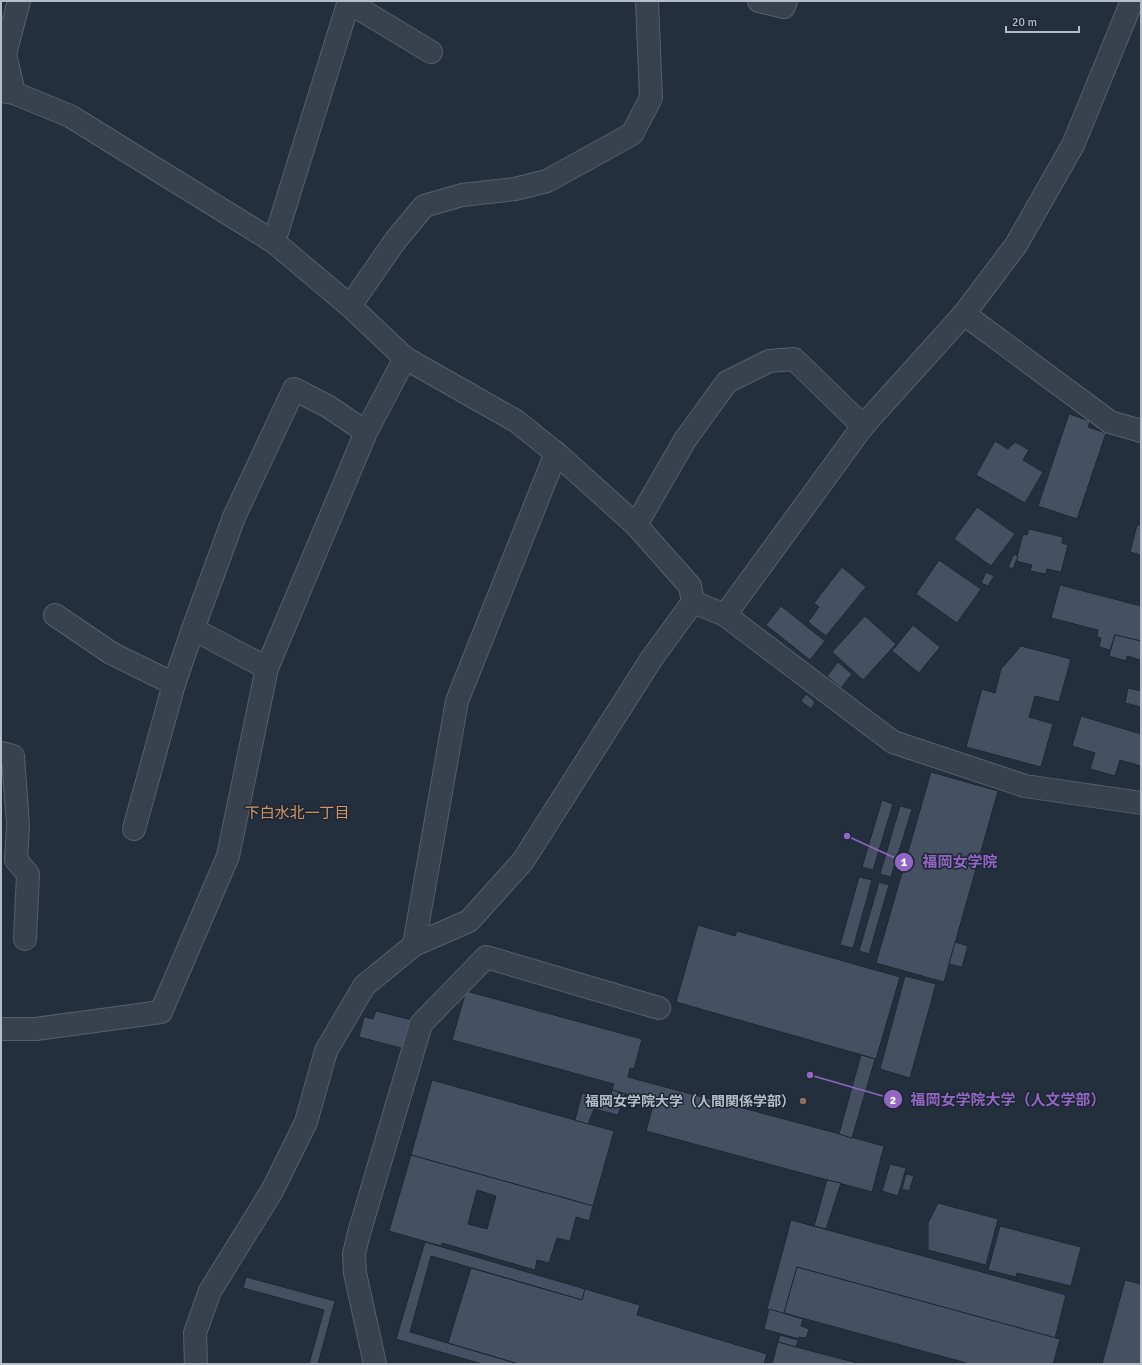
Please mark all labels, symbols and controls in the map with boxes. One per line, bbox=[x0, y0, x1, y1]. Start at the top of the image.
scale bar bbox=[1006, 8, 1079, 34]
text: 20 m bbox=[1012, 15, 1037, 30]
district label: 下白水北一丁目 bbox=[244, 804, 350, 822]
callout: 福岡女学院 bbox=[894, 849, 1005, 876]
text: 福岡女学院 bbox=[921, 853, 998, 871]
text: 1 bbox=[901, 855, 908, 870]
callout: 福岡女学院大学（人文学部） bbox=[883, 1086, 1114, 1113]
text: 福岡女学院大学（人文学部） bbox=[909, 1091, 1106, 1109]
place label: 福岡女学院大学（人間関係学部） bbox=[585, 1093, 795, 1110]
text: 2 bbox=[890, 1093, 896, 1108]
marker: 福岡女学院大学（人間関係学部） bbox=[798, 1096, 808, 1106]

